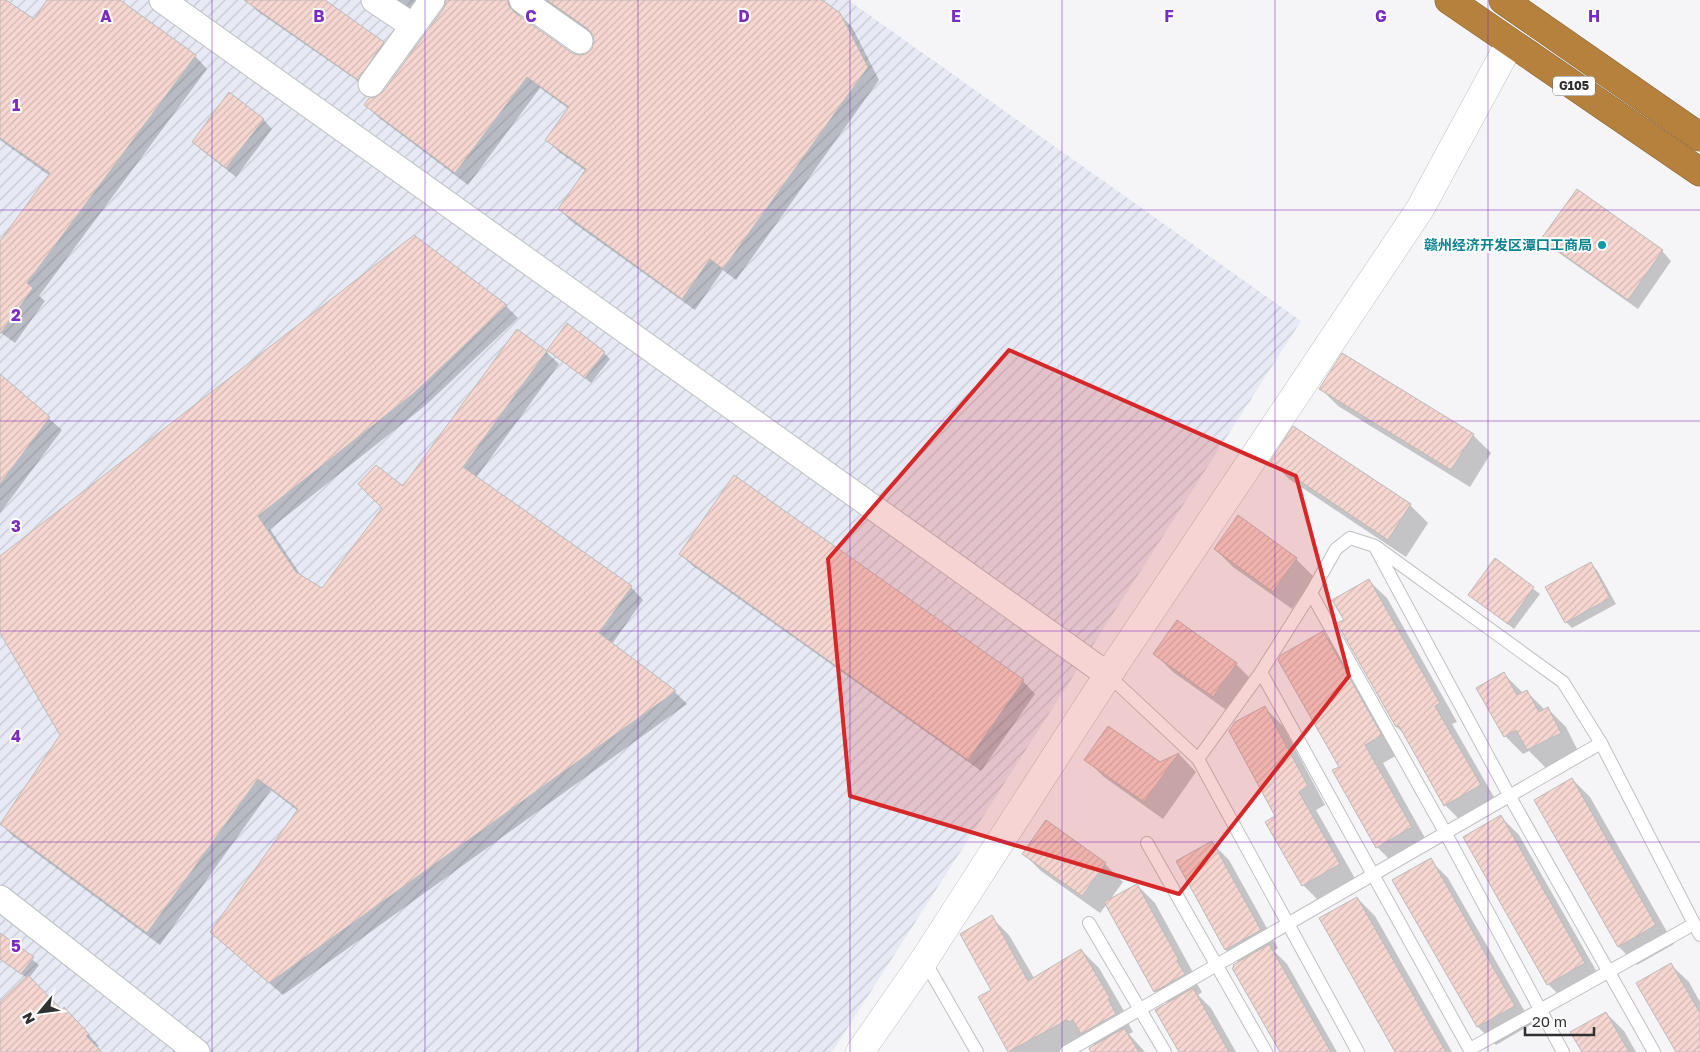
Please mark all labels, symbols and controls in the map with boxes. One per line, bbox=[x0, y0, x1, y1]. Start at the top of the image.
text: A bbox=[100, 6, 112, 26]
text: B bbox=[313, 6, 325, 26]
text: C bbox=[525, 6, 537, 26]
text: D bbox=[738, 6, 750, 26]
text: E bbox=[951, 6, 961, 26]
text: F bbox=[1164, 6, 1174, 26]
text: G bbox=[1375, 6, 1387, 26]
text: H bbox=[1588, 6, 1600, 26]
road number: G105 bbox=[1553, 76, 1595, 95]
text: 1 bbox=[12, 95, 20, 115]
place label: 赣州经济开发区潭口工商局 bbox=[1424, 236, 1592, 253]
marker: 赣州经济开发区潭口工商局 bbox=[1596, 239, 1608, 251]
text: 2 bbox=[11, 305, 21, 325]
text: 3 bbox=[11, 516, 21, 536]
text: 4 bbox=[11, 726, 21, 746]
text: 5 bbox=[11, 936, 21, 956]
north arrow bbox=[15, 987, 65, 1037]
scale bar bbox=[1525, 1004, 1594, 1036]
text: N bbox=[18, 1010, 38, 1027]
text: 20 m bbox=[1532, 1012, 1567, 1030]

